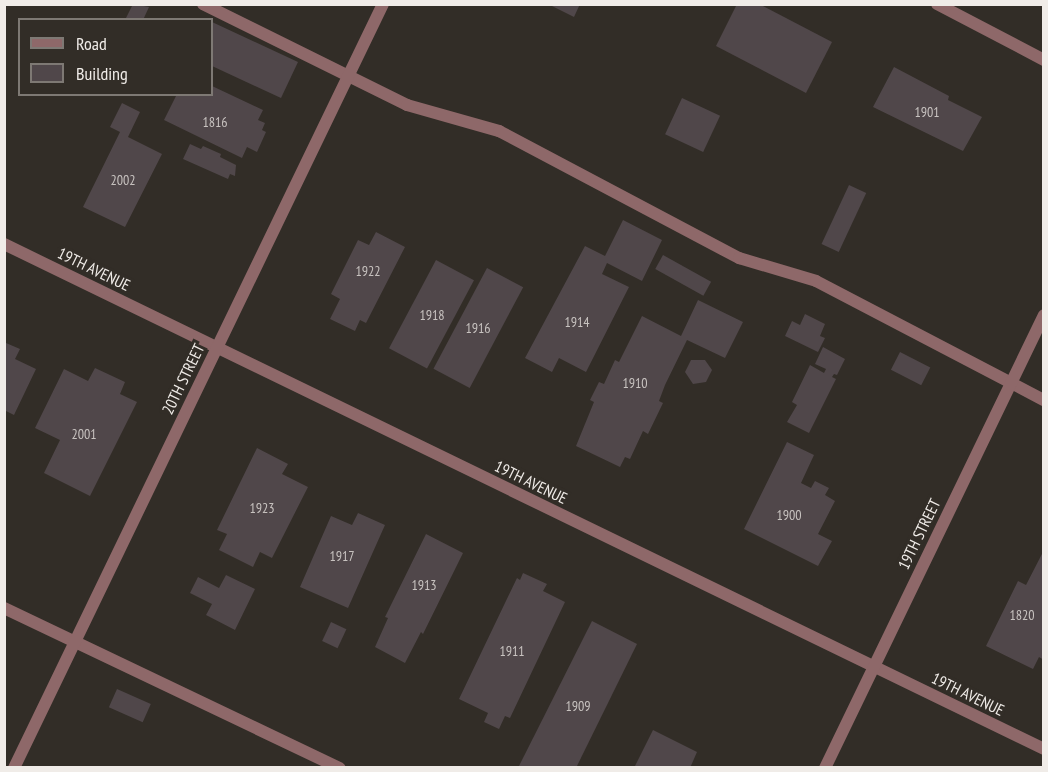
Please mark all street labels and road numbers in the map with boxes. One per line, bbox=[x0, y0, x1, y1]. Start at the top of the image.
street label: 19TH AVENUE bbox=[54, 243, 134, 295]
street label: 20TH STREET bbox=[158, 341, 208, 417]
street label: 19TH AVENUE bbox=[491, 456, 571, 508]
street label: 19TH STREET bbox=[894, 496, 944, 572]
street label: 19TH AVENUE bbox=[928, 668, 1008, 720]

